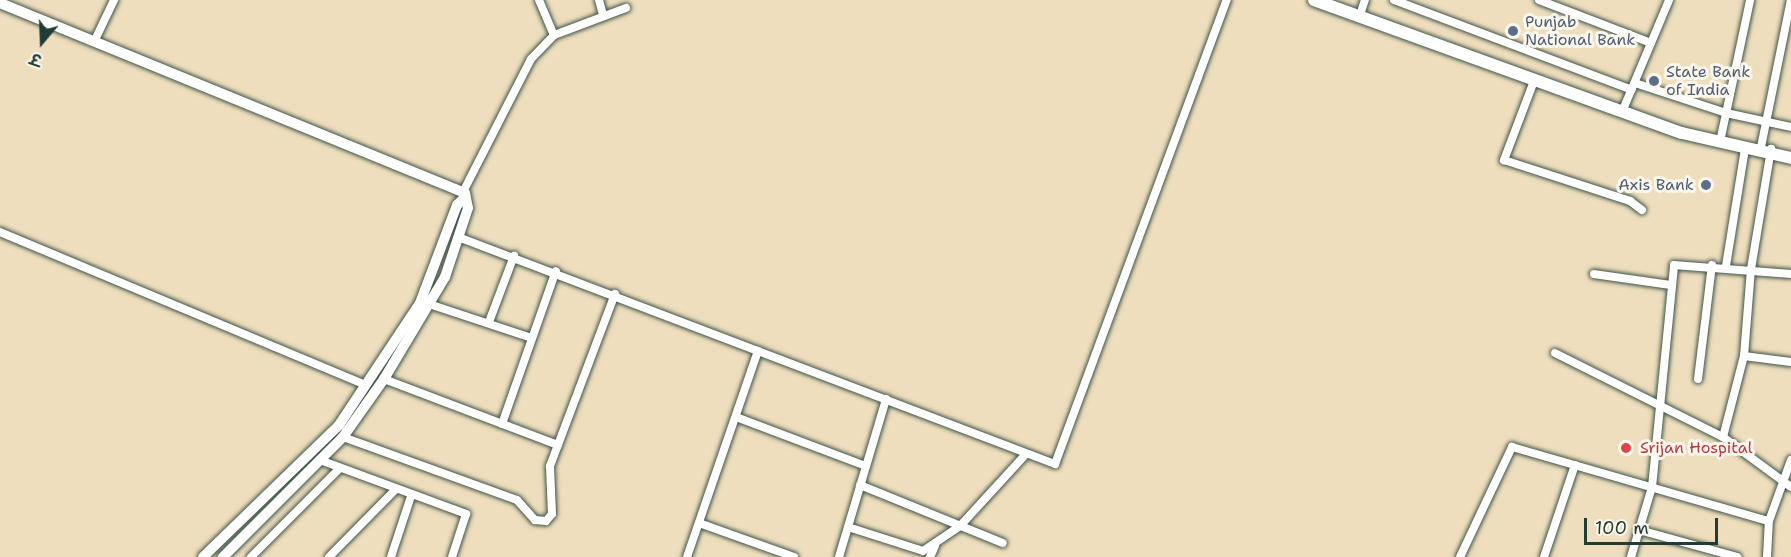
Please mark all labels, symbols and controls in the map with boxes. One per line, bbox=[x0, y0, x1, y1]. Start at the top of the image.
north arrow bbox=[12, 12, 72, 72]
place label: Punjab National Bank bbox=[1525, 12, 1635, 50]
marker: Punjab National Bank bbox=[1506, 24, 1520, 38]
text: उ bbox=[28, 48, 44, 71]
place label: State Bank of India bbox=[1666, 62, 1750, 100]
marker: State Bank of India bbox=[1647, 74, 1661, 88]
place label: Axis Bank bbox=[1618, 175, 1694, 195]
marker: Axis Bank bbox=[1699, 178, 1713, 192]
place label: Srijan Hospital bbox=[1640, 438, 1753, 458]
marker: Srijan Hospital bbox=[1617, 439, 1635, 457]
scale bar bbox=[1587, 506, 1720, 544]
text: 100 m bbox=[1595, 516, 1649, 540]

